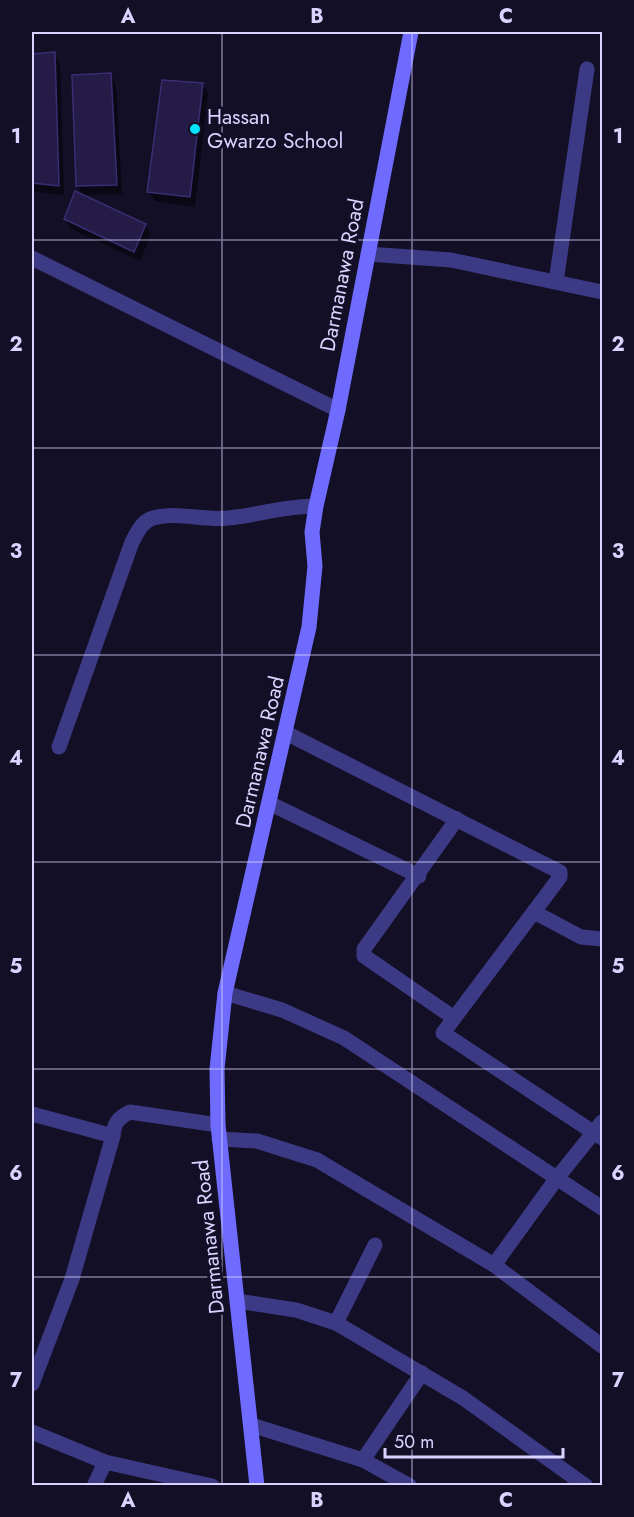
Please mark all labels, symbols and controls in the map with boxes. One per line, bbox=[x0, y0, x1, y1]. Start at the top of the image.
text: A bbox=[120, 2, 136, 31]
text: B bbox=[310, 2, 324, 31]
text: C bbox=[499, 2, 513, 31]
place label: Hassan Gwarzo School bbox=[207, 102, 343, 156]
text: 1 bbox=[11, 122, 21, 151]
marker: Hassan Gwarzo School bbox=[188, 122, 202, 136]
text: 1 bbox=[613, 122, 623, 151]
street label: Darmanawa Road bbox=[312, 196, 372, 354]
text: 2 bbox=[9, 330, 23, 359]
text: 2 bbox=[611, 330, 625, 359]
text: 3 bbox=[10, 537, 22, 566]
text: 3 bbox=[612, 537, 624, 566]
street label: Darmanawa Road bbox=[228, 673, 292, 831]
text: 4 bbox=[9, 744, 23, 773]
text: 4 bbox=[611, 744, 625, 773]
text: 5 bbox=[10, 952, 23, 981]
text: 5 bbox=[612, 952, 625, 981]
street label: Darmanawa Road bbox=[186, 1158, 232, 1316]
text: 6 bbox=[9, 1159, 23, 1188]
text: 6 bbox=[611, 1159, 625, 1188]
text: 7 bbox=[10, 1366, 23, 1395]
text: 7 bbox=[612, 1366, 625, 1395]
scale bar bbox=[385, 1421, 564, 1459]
text: 50 m bbox=[394, 1429, 434, 1455]
text: A bbox=[120, 1486, 136, 1515]
text: B bbox=[310, 1486, 324, 1515]
text: C bbox=[499, 1486, 513, 1515]

